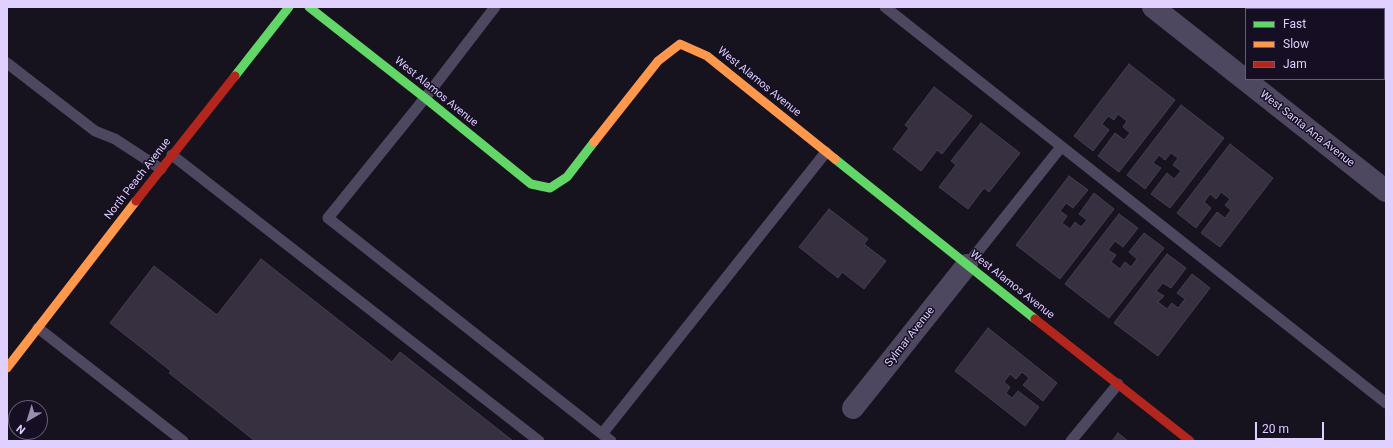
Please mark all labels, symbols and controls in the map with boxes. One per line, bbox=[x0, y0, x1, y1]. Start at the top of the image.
legend bbox=[1245, 8, 1385, 80]
text: Fast bbox=[1283, 17, 1306, 31]
text: Slow bbox=[1283, 37, 1309, 51]
street label: West Alamos Avenue bbox=[715, 44, 803, 120]
street label: West Alamos Avenue bbox=[392, 54, 480, 130]
text: Jam bbox=[1283, 57, 1307, 71]
street label: West Santa Ana Avenue bbox=[1257, 88, 1357, 170]
street label: North Peach Avenue bbox=[102, 136, 174, 222]
street label: West Alamos Avenue bbox=[967, 248, 1057, 322]
street label: Sylmar Avenue bbox=[882, 304, 938, 370]
north arrow bbox=[8, 400, 48, 440]
scale bar bbox=[1257, 414, 1326, 440]
text: N bbox=[14, 422, 28, 437]
text: 20 m bbox=[1262, 422, 1289, 436]

